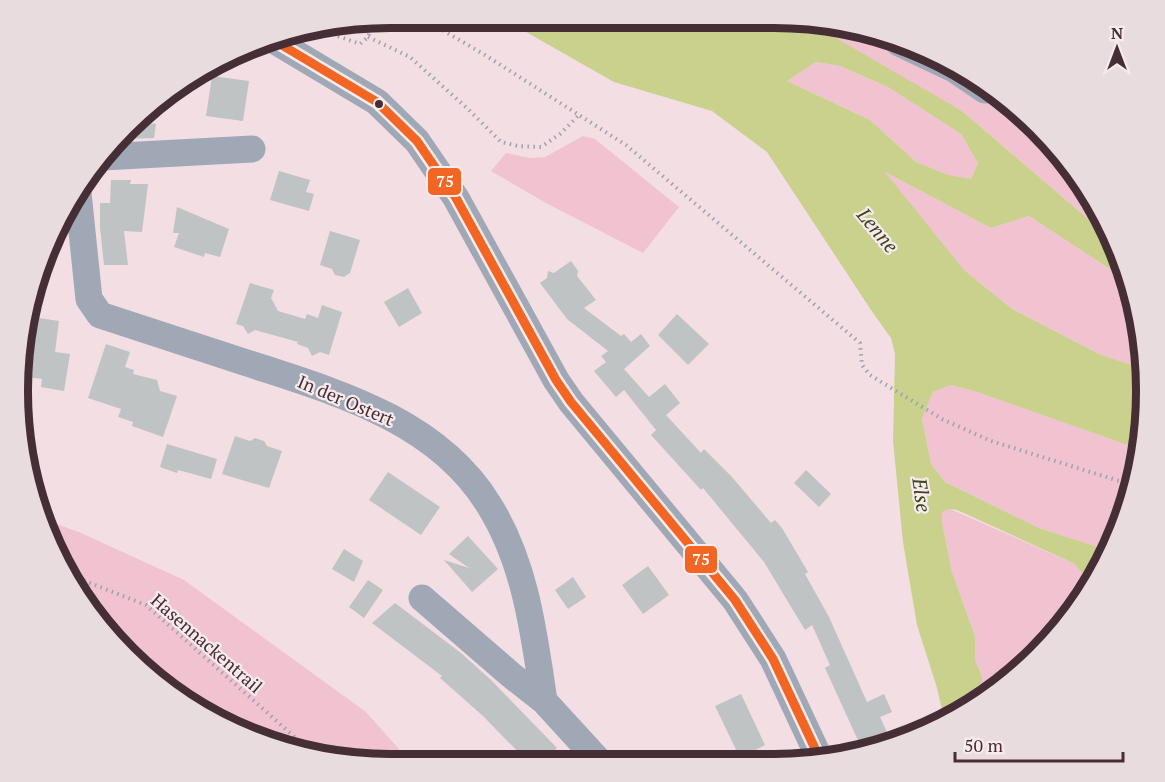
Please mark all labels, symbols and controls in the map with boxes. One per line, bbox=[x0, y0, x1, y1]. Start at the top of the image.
north arrow bbox=[1087, 18, 1147, 78]
text: N bbox=[1111, 22, 1123, 44]
unlabelled marker bbox=[373, 98, 385, 110]
line badge: 75 bbox=[427, 167, 462, 196]
text: 75 bbox=[436, 170, 454, 192]
water label: Lenne bbox=[851, 201, 905, 258]
street label: In der Ostert bbox=[294, 369, 398, 431]
water label: Else bbox=[906, 475, 938, 514]
line badge: 75 bbox=[684, 545, 718, 574]
text: 75 bbox=[692, 548, 710, 570]
street label: Hasennackentrail bbox=[146, 588, 268, 698]
scale bar bbox=[955, 725, 1123, 763]
text: 50 m bbox=[964, 733, 1004, 757]

